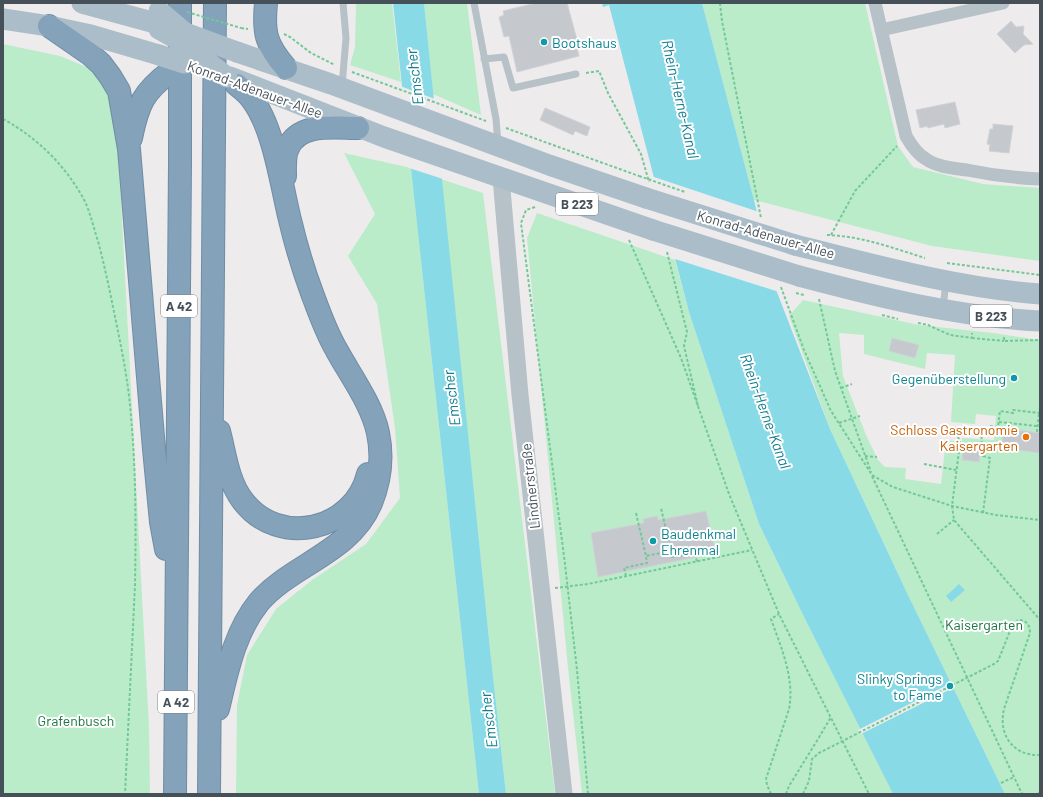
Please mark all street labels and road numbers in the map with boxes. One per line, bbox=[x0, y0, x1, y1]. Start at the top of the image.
street label: Konrad-Adenauer-Allee bbox=[185, 57, 325, 121]
road number: B 223 bbox=[556, 193, 598, 215]
street label: Konrad-Adenauer-Allee bbox=[695, 206, 837, 262]
road number: A 42 bbox=[161, 295, 197, 317]
road number: B 223 bbox=[970, 305, 1012, 327]
street label: Lindnerstraße bbox=[517, 442, 543, 530]
road number: A 42 bbox=[158, 691, 194, 713]

